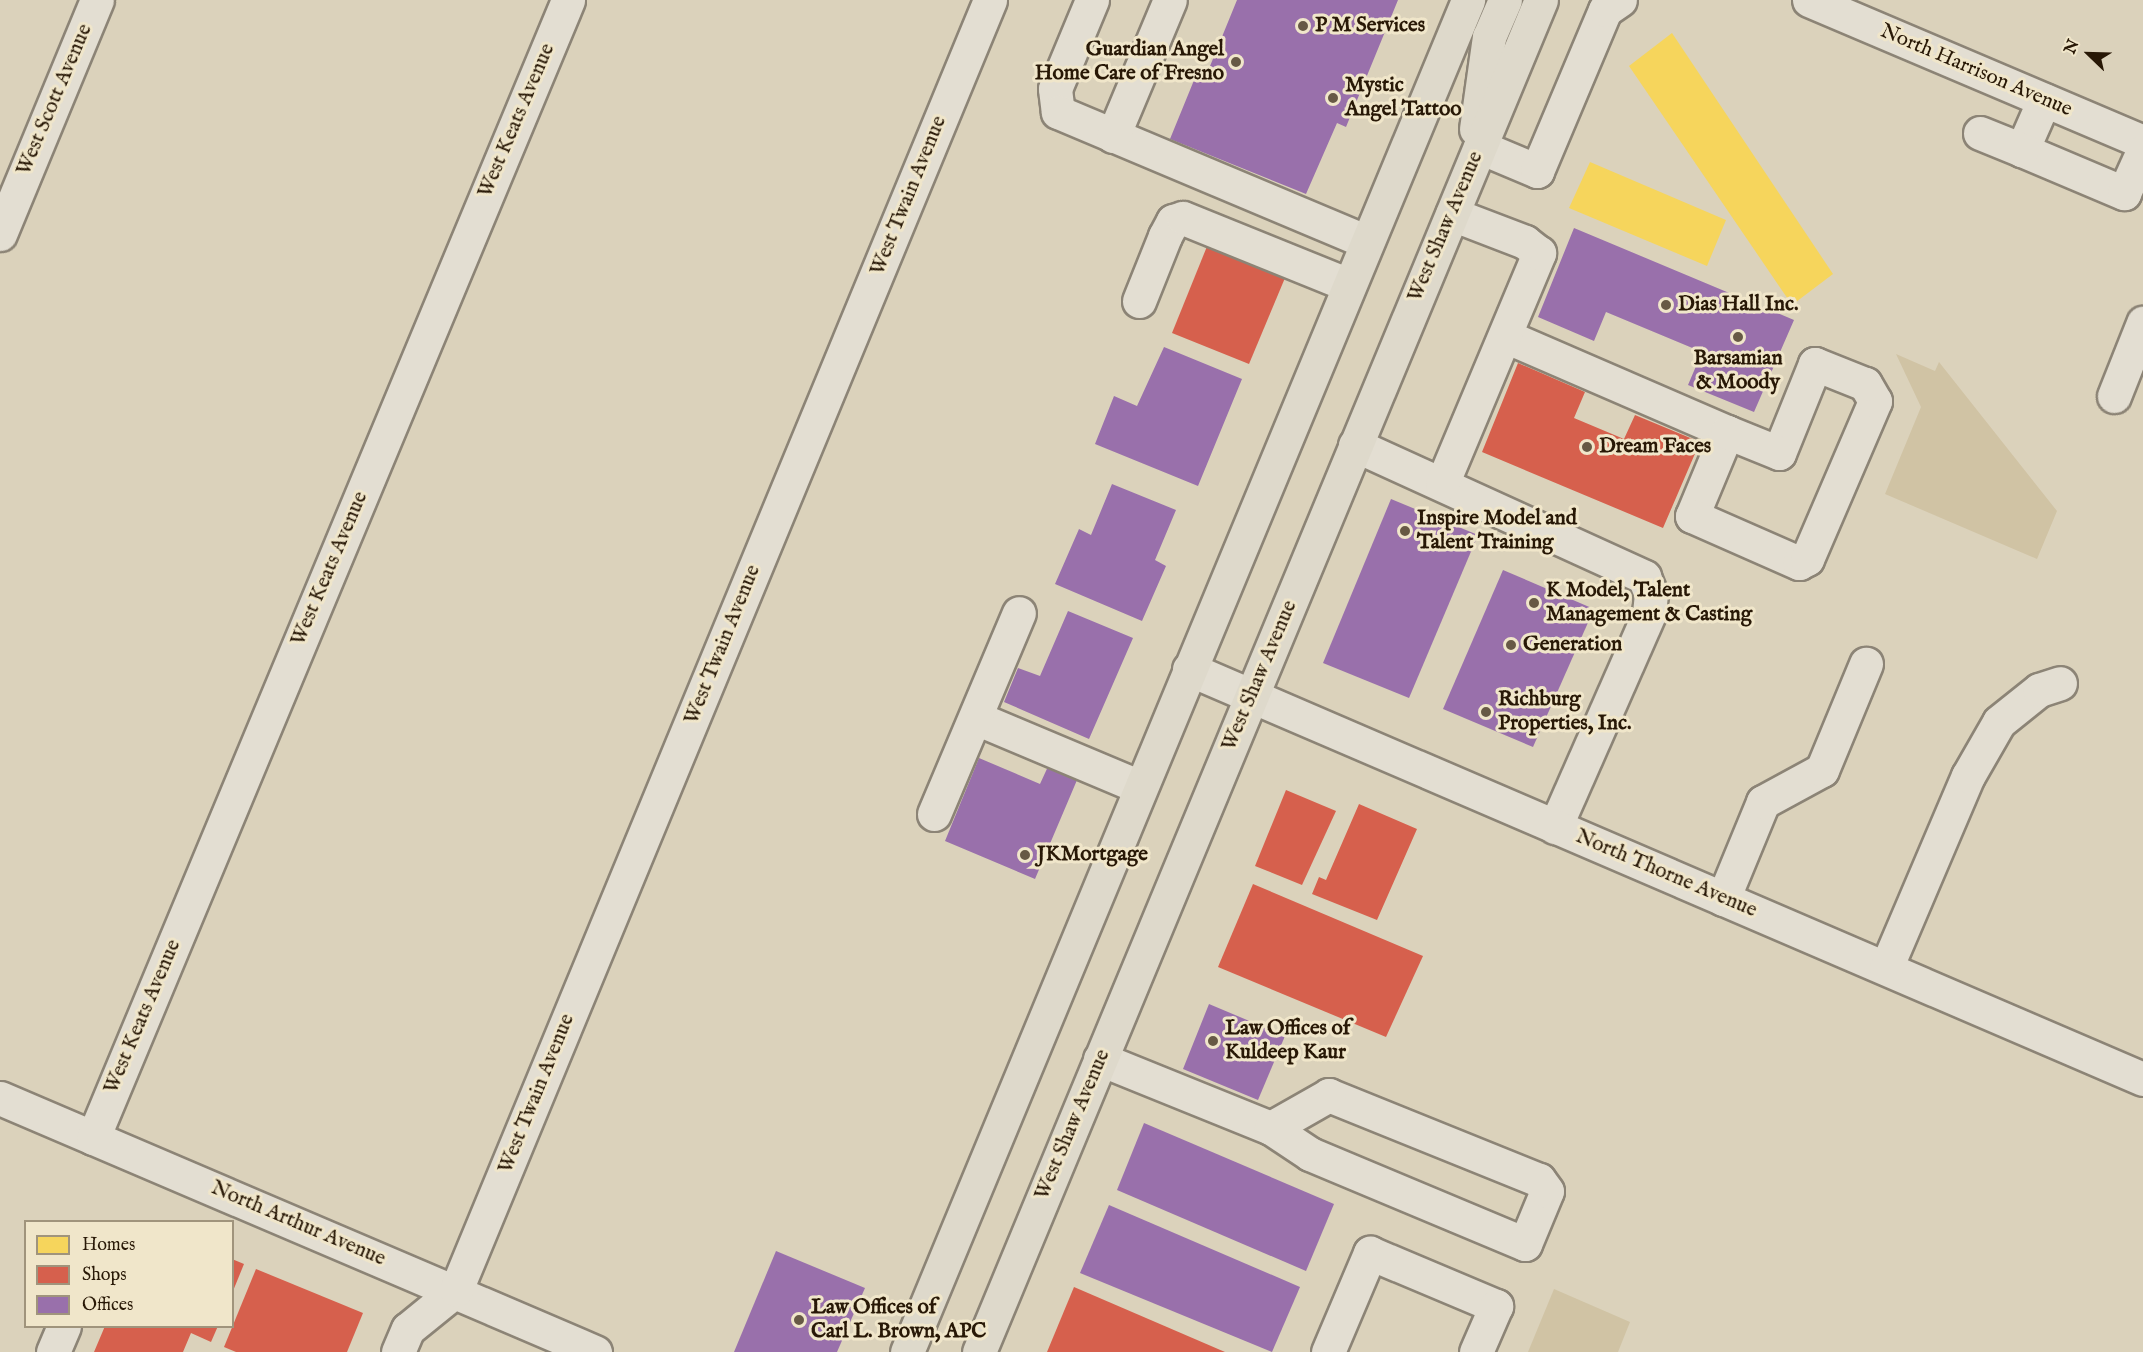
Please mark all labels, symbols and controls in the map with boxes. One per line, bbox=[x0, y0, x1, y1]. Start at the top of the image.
place label: P M Services bbox=[1315, 13, 1425, 39]
marker: P M Services bbox=[1296, 19, 1310, 33]
street label: North Harrison Avenue bbox=[1876, 19, 2076, 123]
street label: West Scott Avenue bbox=[12, 20, 98, 180]
north arrow bbox=[2059, 24, 2119, 84]
place label: Guardian Angel Home Care of Fresno bbox=[1035, 37, 1224, 87]
street label: West Keats Avenue bbox=[473, 40, 561, 202]
marker: Guardian Angel Home Care of Fresno bbox=[1229, 55, 1243, 69]
place label: Mystic Angel Tattoo bbox=[1345, 73, 1462, 123]
marker: Mystic Angel Tattoo bbox=[1326, 91, 1340, 105]
street label: West Twain Avenue bbox=[866, 113, 952, 279]
street label: West Shaw Avenue bbox=[1403, 148, 1489, 306]
place label: Dias Hall Inc. bbox=[1678, 292, 1798, 318]
marker: Dias Hall Inc. bbox=[1659, 298, 1673, 312]
marker: Barsamian & Moody bbox=[1731, 330, 1745, 344]
place label: Barsamian & Moody bbox=[1693, 346, 1783, 396]
place label: Dream Faces bbox=[1599, 434, 1711, 460]
marker: Dream Faces bbox=[1580, 440, 1594, 454]
street label: West Keats Avenue bbox=[286, 488, 374, 650]
place label: Inspire Model and Talent Training bbox=[1417, 506, 1577, 556]
marker: Inspire Model and Talent Training bbox=[1398, 524, 1412, 538]
street label: West Twain Avenue bbox=[680, 562, 766, 728]
place label: K Model, Talent Management & Casting bbox=[1546, 578, 1752, 628]
marker: K Model, Talent Management & Casting bbox=[1527, 596, 1541, 610]
street label: West Shaw Avenue bbox=[1217, 597, 1303, 755]
place label: Generation bbox=[1523, 632, 1622, 658]
marker: Generation bbox=[1504, 638, 1518, 652]
place label: Richburg Properties, Inc. bbox=[1498, 687, 1632, 737]
marker: Richburg Properties, Inc. bbox=[1479, 705, 1493, 719]
street label: North Thorne Avenue bbox=[1572, 824, 1760, 924]
place label: JKMortgage bbox=[1037, 842, 1148, 868]
marker: JKMortgage bbox=[1018, 848, 1032, 862]
street label: West Keats Avenue bbox=[99, 936, 187, 1098]
street label: West Twain Avenue bbox=[494, 1011, 580, 1177]
place label: Law Offices of Kuldeep Kaur bbox=[1225, 1016, 1350, 1066]
marker: Law Offices of Kuldeep Kaur bbox=[1206, 1034, 1220, 1048]
street label: West Shaw Avenue bbox=[1030, 1046, 1116, 1204]
street label: North Arthur Avenue bbox=[207, 1176, 389, 1272]
legend bbox=[24, 1220, 234, 1328]
text: Homes bbox=[82, 1234, 135, 1257]
text: Shops bbox=[82, 1264, 127, 1287]
text: Offices bbox=[82, 1294, 133, 1317]
place label: Law Offices of Carl L. Brown, APC bbox=[811, 1295, 986, 1345]
marker: Law Offices of Carl L. Brown, APC bbox=[792, 1313, 806, 1327]

